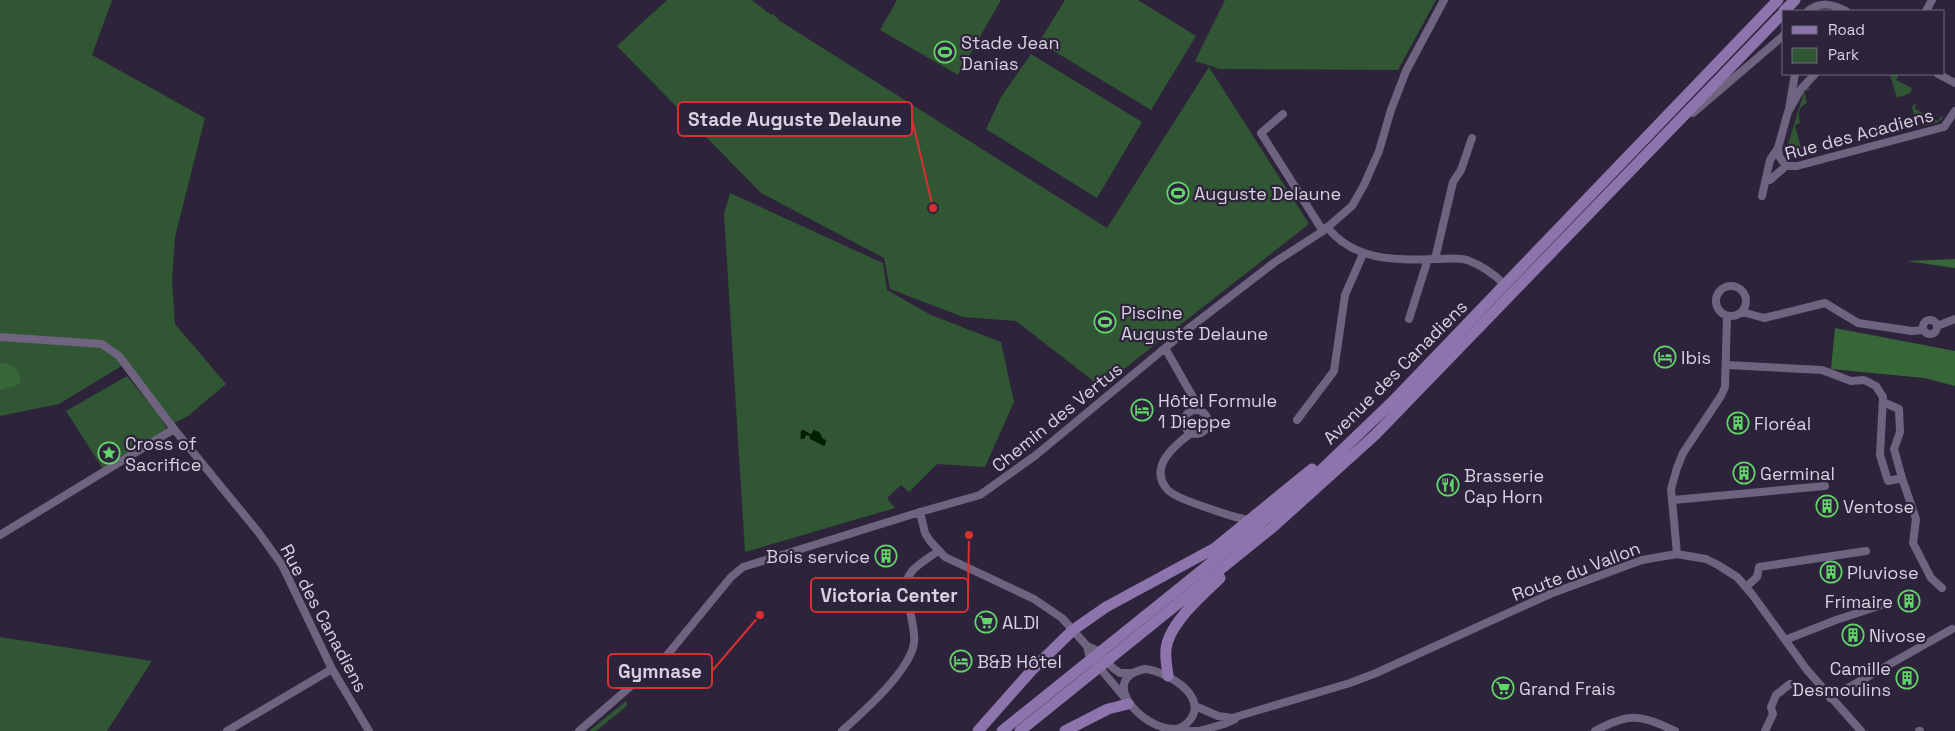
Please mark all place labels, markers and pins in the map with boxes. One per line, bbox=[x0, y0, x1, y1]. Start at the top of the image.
place label: Stade Jean Danias bbox=[961, 31, 1060, 75]
sports icon: Stade Jean Danias bbox=[933, 40, 957, 64]
callout: Stade Auguste Delaune bbox=[678, 102, 912, 136]
sports icon: Auguste Delaune bbox=[1166, 181, 1190, 205]
place label: Auguste Delaune bbox=[1194, 182, 1341, 205]
place label: Piscine Auguste Delaune bbox=[1121, 301, 1268, 345]
sports icon: Piscine Auguste Delaune bbox=[1093, 310, 1117, 334]
hotel icon: Ibis bbox=[1653, 345, 1677, 369]
place label: Ibis bbox=[1681, 346, 1711, 369]
place label: Hôtel Formule 1 Dieppe bbox=[1158, 389, 1277, 433]
hotel icon: Hôtel Formule 1 Dieppe bbox=[1130, 398, 1154, 422]
building icon: Floréal bbox=[1726, 411, 1750, 435]
place label: Floréal bbox=[1754, 412, 1811, 435]
place label: Cross of Sacrifice bbox=[125, 432, 201, 476]
place icon: Cross of Sacrifice bbox=[97, 441, 121, 465]
building icon: Germinal bbox=[1732, 461, 1756, 485]
place label: Germinal bbox=[1760, 462, 1835, 485]
place label: Brasserie Cap Horn bbox=[1464, 464, 1544, 508]
restaurant icon: Brasserie Cap Horn bbox=[1436, 473, 1460, 497]
building icon: Ventose bbox=[1815, 494, 1839, 518]
place label: Ventose bbox=[1843, 495, 1914, 518]
building icon: Bois service bbox=[874, 544, 898, 568]
place label: Bois service bbox=[766, 545, 870, 568]
building icon: Pluviose bbox=[1819, 560, 1843, 584]
place label: Pluviose bbox=[1847, 561, 1919, 584]
callout: Victoria Center bbox=[811, 578, 968, 612]
building icon: Frimaire bbox=[1897, 589, 1921, 613]
place label: Frimaire bbox=[1825, 590, 1893, 613]
supermarket icon: ALDI bbox=[974, 610, 998, 634]
place label: ALDI bbox=[1002, 611, 1040, 634]
building icon: Nivose bbox=[1841, 623, 1865, 647]
place label: Nivose bbox=[1869, 624, 1926, 647]
hotel icon: B&B Hôtel bbox=[949, 649, 973, 673]
place label: B&B Hôtel bbox=[977, 650, 1062, 673]
callout: Gymnase bbox=[608, 654, 712, 688]
place label: Camille Desmoulins bbox=[1792, 657, 1891, 701]
building icon: Camille Desmoulins bbox=[1895, 666, 1919, 690]
supermarket icon: Grand Frais bbox=[1491, 676, 1515, 700]
place label: Grand Frais bbox=[1519, 677, 1615, 700]

